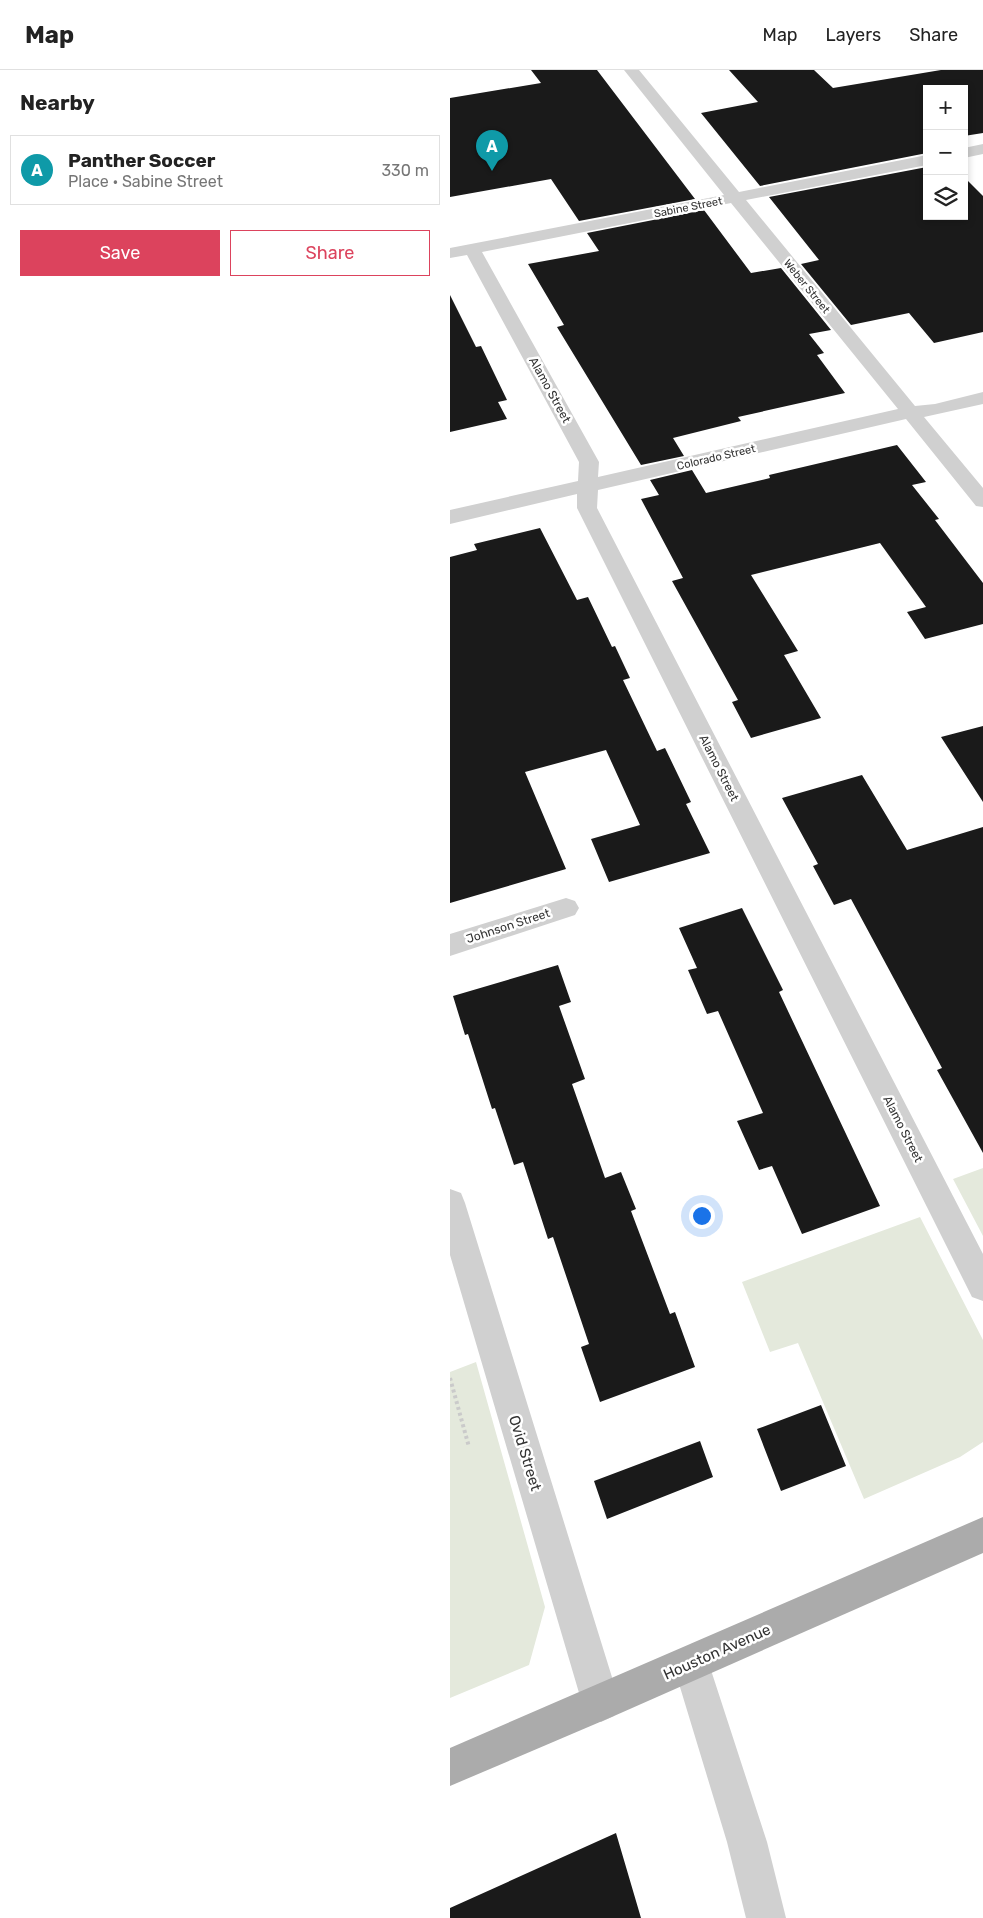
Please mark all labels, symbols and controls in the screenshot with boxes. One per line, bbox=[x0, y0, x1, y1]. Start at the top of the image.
text: Map bbox=[25, 21, 74, 49]
text: Map bbox=[763, 24, 798, 46]
text: Layers bbox=[826, 24, 881, 46]
text: Share bbox=[909, 24, 958, 46]
map controls bbox=[923, 85, 968, 220]
button: + bbox=[923, 85, 968, 130]
text: Nearby bbox=[20, 90, 95, 115]
pin: A bbox=[476, 130, 508, 171]
button: − bbox=[923, 130, 968, 175]
text: Panther Soccer bbox=[68, 149, 215, 172]
text: A bbox=[31, 161, 43, 180]
text: 330 m bbox=[381, 161, 429, 180]
text: Place · Sabine Street bbox=[68, 172, 223, 191]
button: layers bbox=[923, 175, 968, 220]
street label: Sabine Street bbox=[653, 194, 724, 220]
button: Save bbox=[20, 230, 220, 276]
button: Share bbox=[230, 230, 430, 276]
street label: Weber Street bbox=[781, 257, 833, 317]
street label: Alamo Street bbox=[526, 355, 574, 425]
street label: Colorado Street bbox=[676, 442, 757, 473]
street label: Alamo Street bbox=[696, 732, 742, 804]
street label: Johnson Street bbox=[464, 906, 552, 946]
street label: Alamo Street bbox=[880, 1093, 926, 1165]
your location bbox=[689, 1203, 715, 1229]
street label: Ovid Street bbox=[505, 1413, 545, 1493]
street label: Houston Avenue bbox=[661, 1620, 773, 1684]

